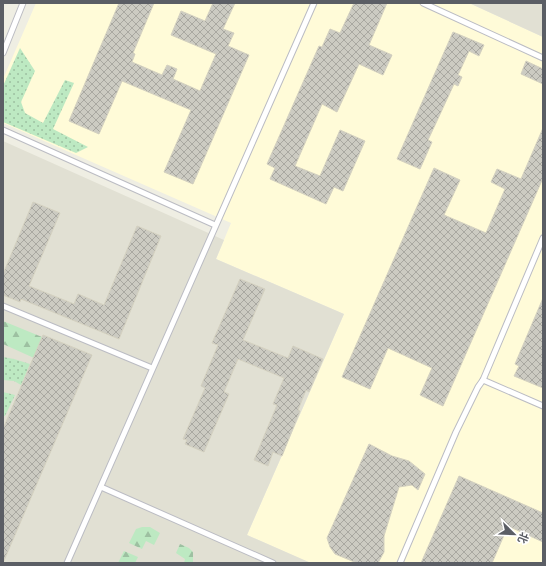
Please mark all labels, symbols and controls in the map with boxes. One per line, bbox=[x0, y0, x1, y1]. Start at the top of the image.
north arrow bbox=[494, 514, 534, 554]
text: 北 bbox=[515, 530, 533, 546]

